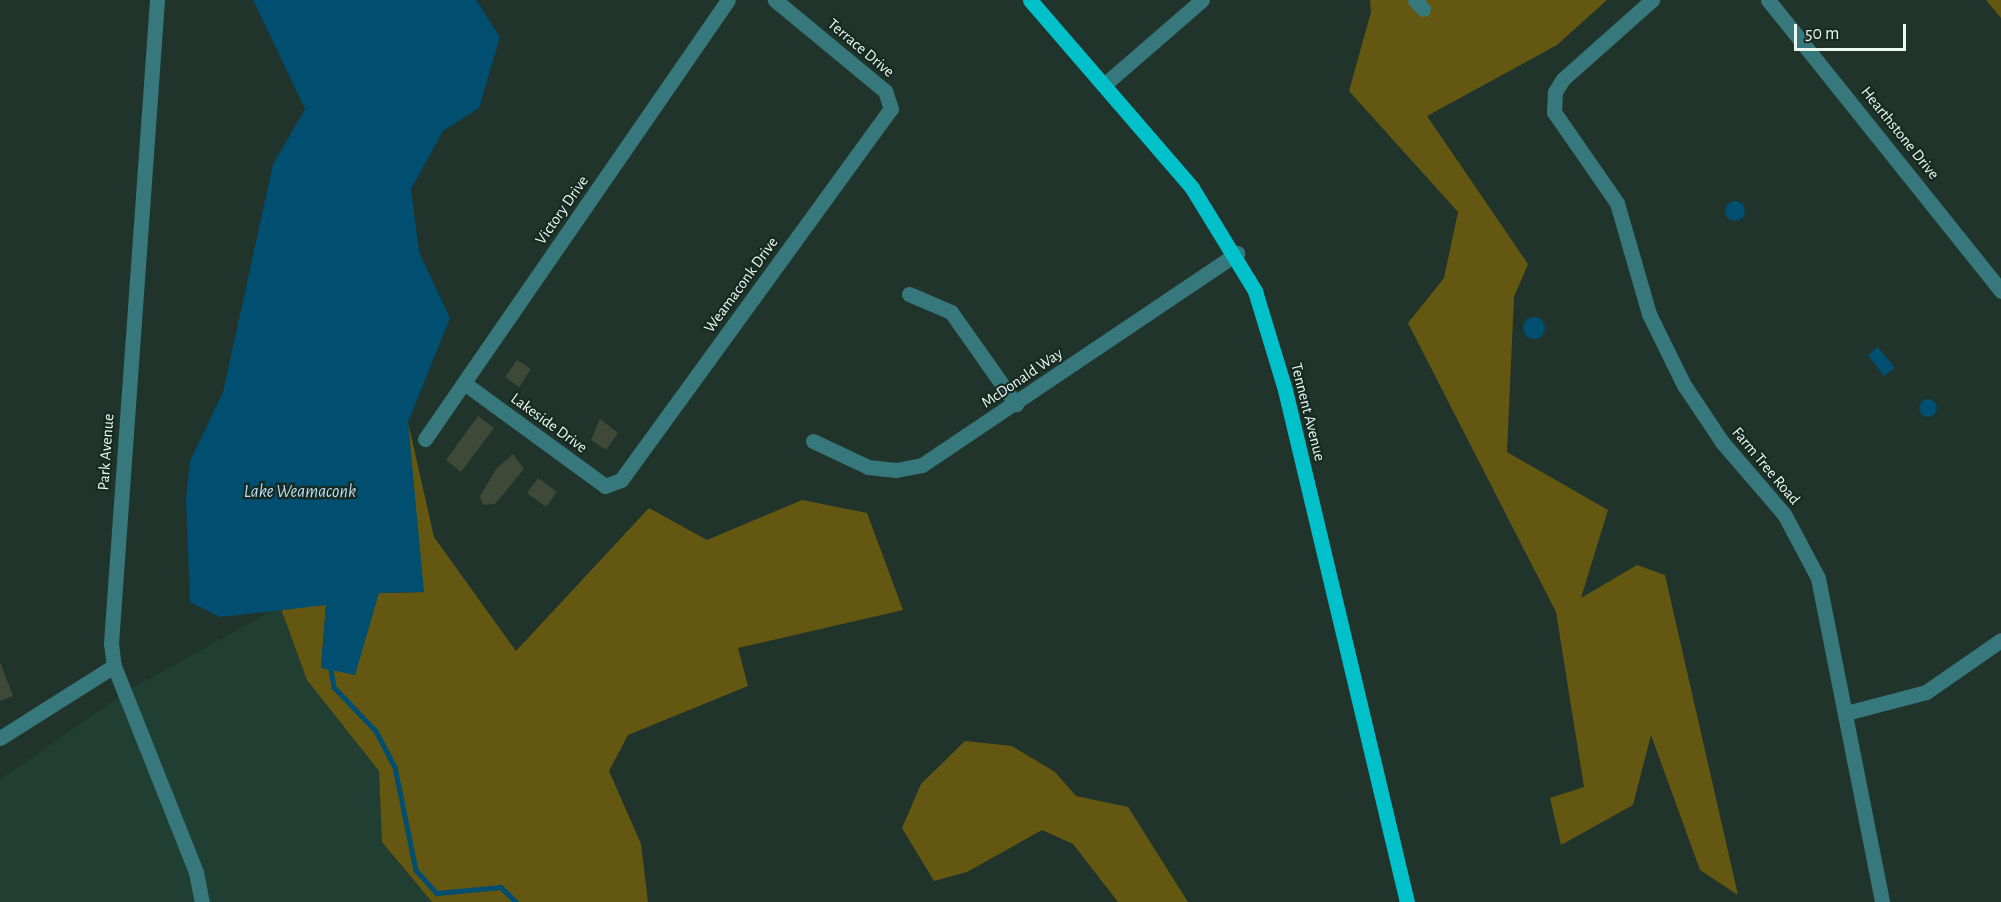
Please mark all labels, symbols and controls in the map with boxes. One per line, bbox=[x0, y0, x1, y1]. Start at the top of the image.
scale bar bbox=[1797, 12, 1910, 50]
street label: Terrace Drive bbox=[824, 15, 898, 81]
text: 50 m bbox=[1805, 25, 1839, 43]
street label: Hearthstone Drive bbox=[1857, 83, 1943, 183]
street label: Victory Drive bbox=[531, 172, 593, 248]
street label: Weamaconk Drive bbox=[700, 233, 782, 337]
street label: McDonald Way bbox=[978, 344, 1066, 412]
street label: Tennent Avenue bbox=[1287, 361, 1329, 463]
street label: Lakeside Drive bbox=[507, 389, 591, 457]
street label: Park Avenue bbox=[94, 413, 118, 491]
street label: Farm Tree Road bbox=[1728, 423, 1804, 509]
water label: Lake Weamaconk bbox=[244, 481, 356, 503]

